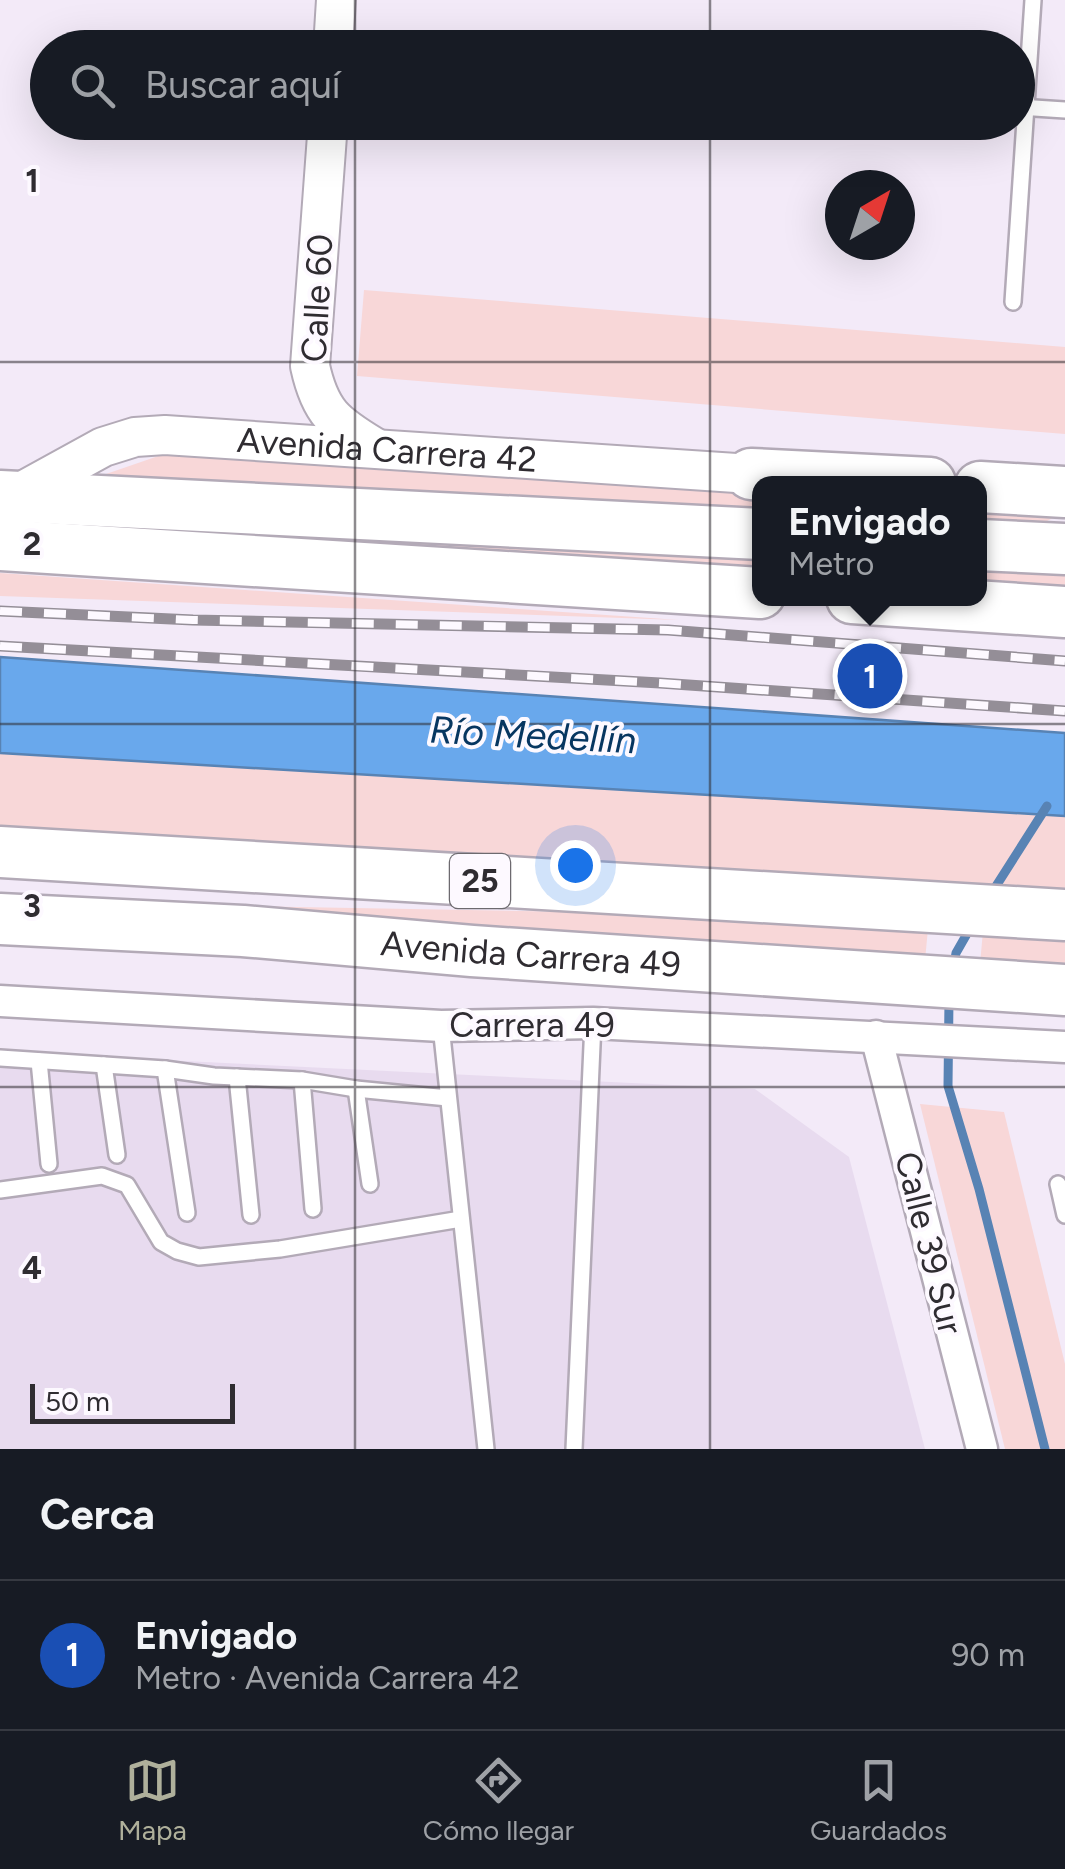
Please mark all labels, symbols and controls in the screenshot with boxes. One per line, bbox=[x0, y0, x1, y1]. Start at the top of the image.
search box bbox=[30, 30, 1035, 140]
icon: search bbox=[65, 58, 120, 113]
text: Buscar aquí bbox=[145, 62, 341, 108]
text: 1 bbox=[25, 162, 39, 200]
north arrow bbox=[825, 170, 915, 260]
street label: Calle 60 bbox=[293, 233, 341, 363]
street label: Avenida Carrera 42 bbox=[236, 419, 538, 481]
popup bbox=[752, 476, 987, 606]
text: Envigado bbox=[788, 499, 951, 545]
text: 2 bbox=[23, 525, 41, 563]
text: Metro bbox=[788, 545, 874, 583]
pin: 1 bbox=[838, 638, 902, 714]
water label: Río Medellín bbox=[428, 707, 638, 763]
your location bbox=[550, 840, 601, 891]
road number: 25 bbox=[450, 854, 510, 908]
text: 3 bbox=[23, 887, 41, 925]
street label: Avenida Carrera 49 bbox=[379, 922, 682, 986]
street label: Carrera 49 bbox=[449, 1004, 615, 1046]
street label: Calle 39 Sur bbox=[886, 1147, 972, 1339]
text: 4 bbox=[22, 1249, 42, 1287]
scale bar bbox=[30, 1379, 235, 1424]
text: 50 m bbox=[45, 1384, 110, 1418]
text: Cerca bbox=[40, 1489, 155, 1540]
text: Envigado bbox=[135, 1613, 297, 1659]
text: 1 bbox=[66, 1636, 79, 1674]
text: 90 m bbox=[951, 1636, 1025, 1674]
text: Metro · Avenida Carrera 42 bbox=[135, 1659, 520, 1697]
tab: Mapa bbox=[118, 1753, 187, 1847]
tab: Cómo llegar bbox=[423, 1753, 574, 1847]
tab: Guardados bbox=[810, 1753, 947, 1847]

